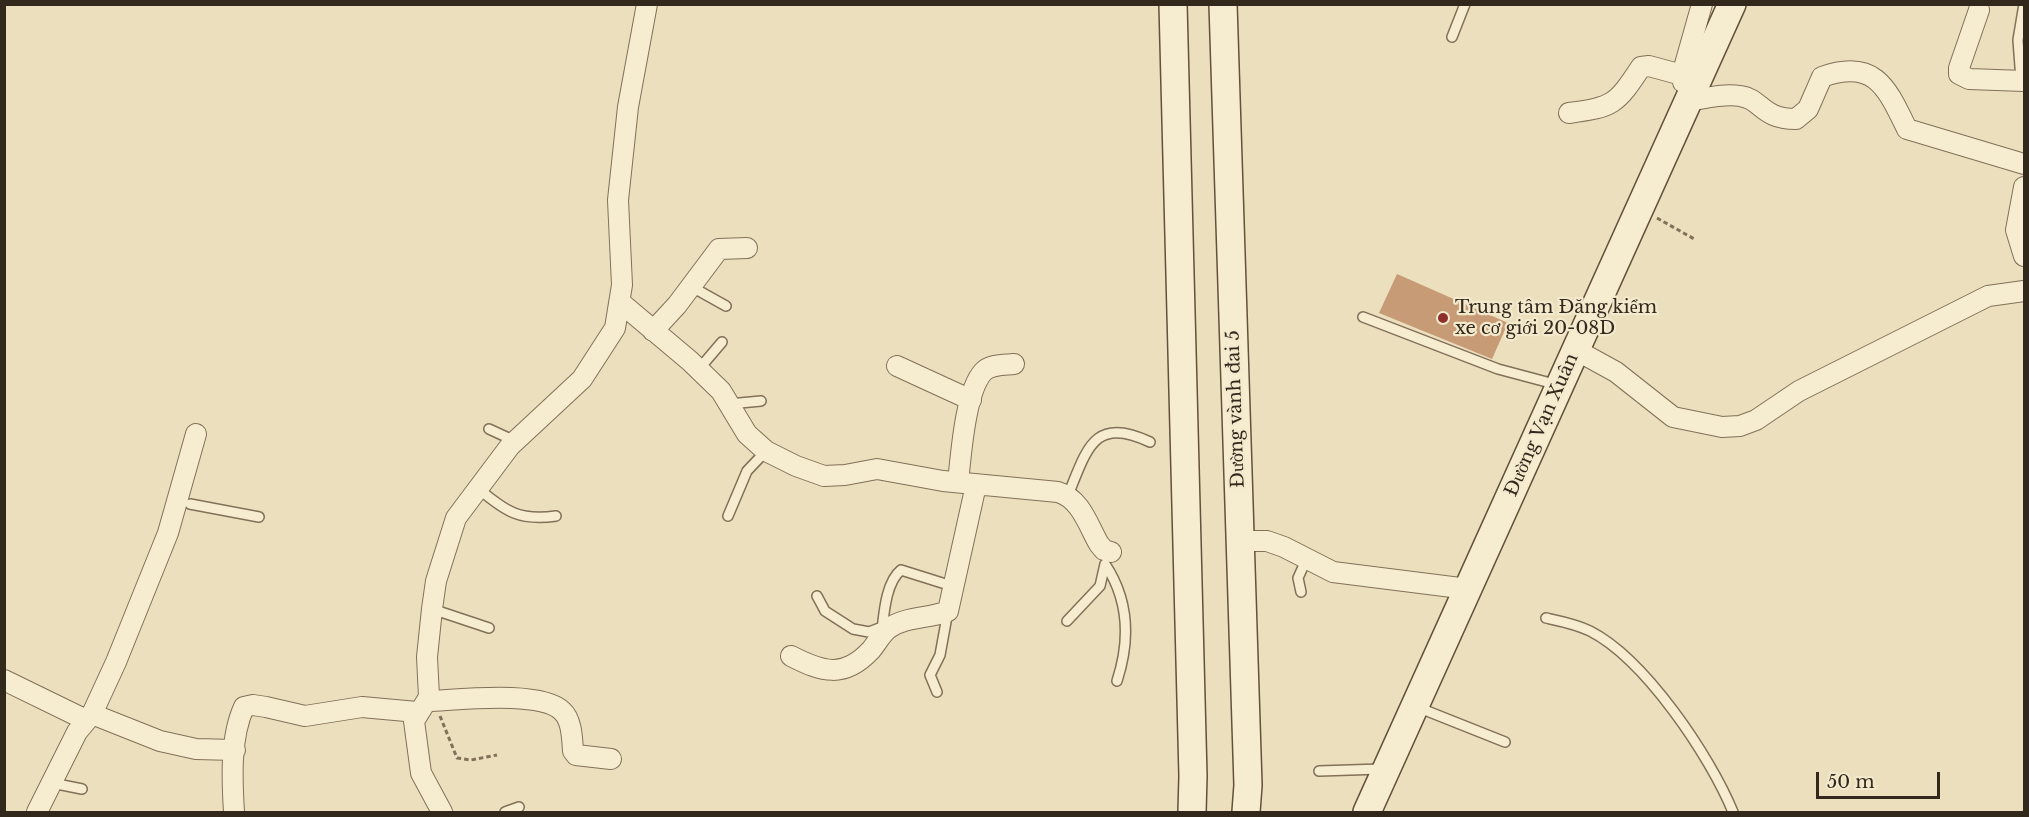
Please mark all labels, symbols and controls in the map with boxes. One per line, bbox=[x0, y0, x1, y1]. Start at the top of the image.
place label: Trung tâm Đăng kiểm xe cơ giới 20-08D bbox=[1455, 297, 1657, 340]
marker: Trung tâm Đăng kiểm xe cơ giới 20-08D bbox=[1436, 311, 1450, 325]
street label: Đường vành đai 5 bbox=[1222, 330, 1250, 488]
street label: Đường Vạn Xuân bbox=[1501, 350, 1583, 500]
scale bar bbox=[1819, 760, 1944, 798]
text: 50 m bbox=[1827, 771, 1875, 793]

